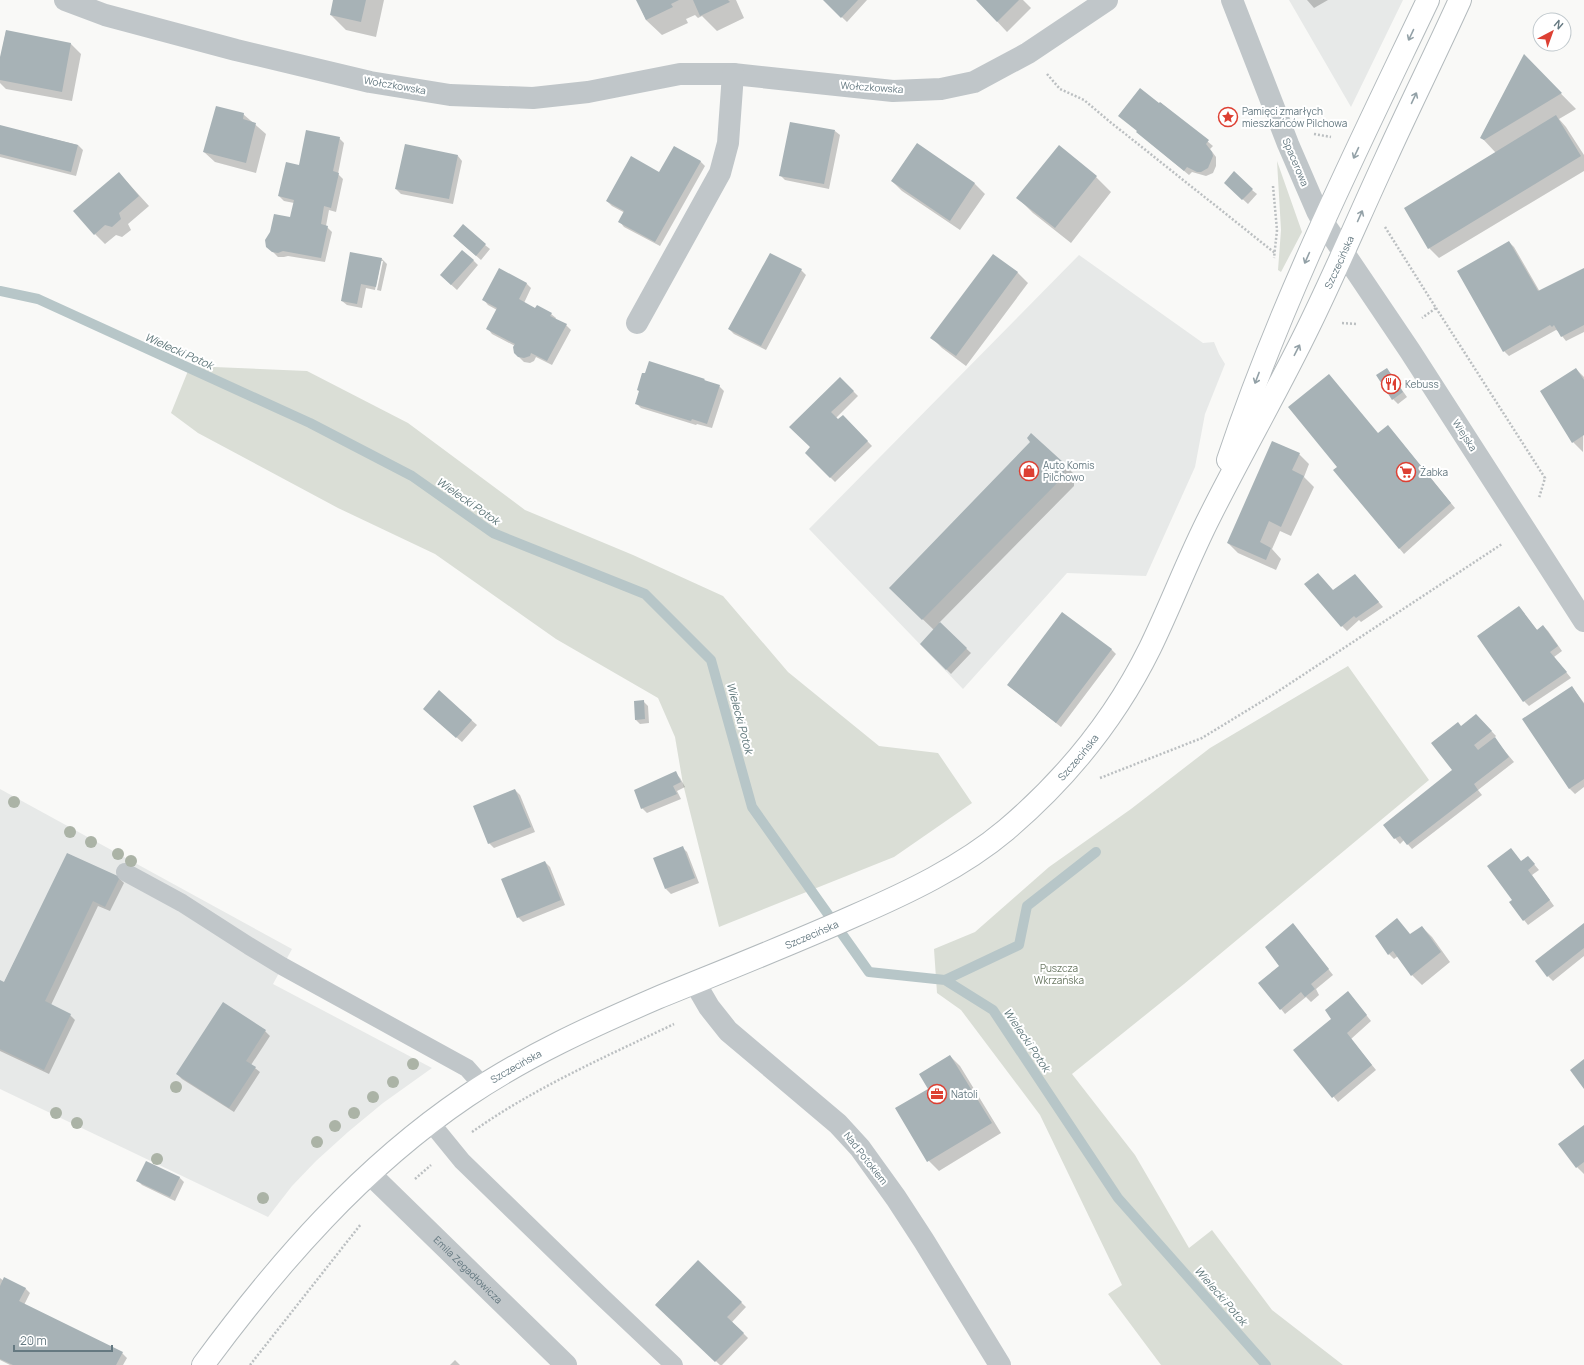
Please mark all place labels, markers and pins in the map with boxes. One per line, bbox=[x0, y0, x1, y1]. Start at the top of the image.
place label: Pamięci zmarłych mieszkańców Pilchowa bbox=[1242, 104, 1347, 130]
place icon: Pamięci zmarłych mieszkańców Pilchowa bbox=[1217, 106, 1239, 128]
restaurant icon: Kebuss bbox=[1380, 373, 1402, 395]
place label: Kebuss bbox=[1405, 377, 1439, 391]
place label: Auto Komis Pilchowo bbox=[1043, 458, 1095, 484]
shop icon: Auto Komis Pilchowo bbox=[1018, 460, 1040, 482]
supermarket icon: Żabka bbox=[1395, 461, 1417, 483]
place label: Żabka bbox=[1420, 465, 1448, 479]
office icon: Natoli bbox=[926, 1083, 948, 1105]
place label: Natoli bbox=[951, 1087, 978, 1101]

